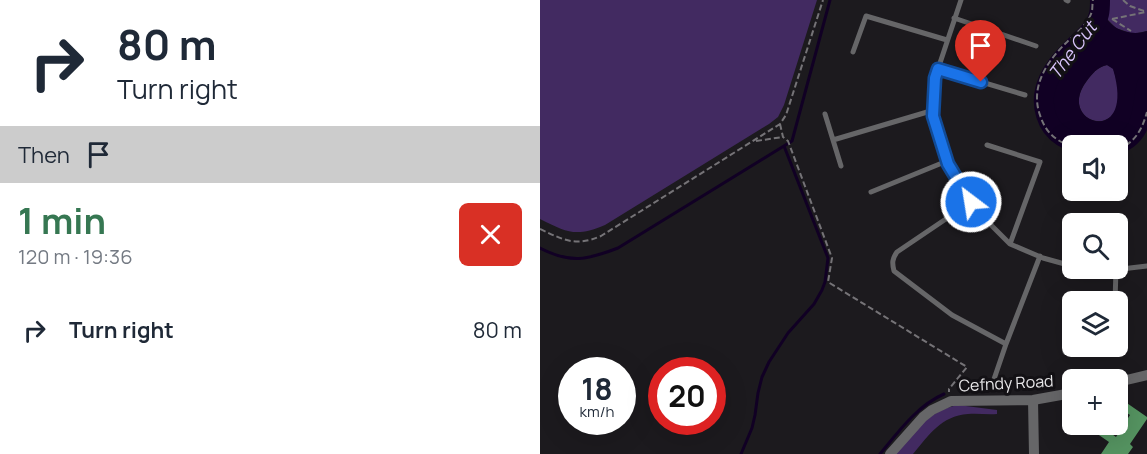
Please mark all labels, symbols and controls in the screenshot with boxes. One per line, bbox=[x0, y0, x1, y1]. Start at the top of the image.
text: 80 m bbox=[117, 15, 217, 73]
water label: The Cut bbox=[1042, 15, 1103, 84]
pin bbox=[955, 20, 1006, 82]
icon: right bbox=[18, 24, 96, 102]
icon: arrive bbox=[964, 29, 997, 62]
text: Turn right bbox=[117, 70, 238, 107]
map controls bbox=[1062, 135, 1128, 435]
button: sound bbox=[1062, 135, 1128, 201]
icon: arrive bbox=[82, 138, 115, 171]
text: Then bbox=[18, 140, 70, 170]
position arrow bbox=[939, 170, 1003, 234]
text: 1 min bbox=[18, 196, 106, 245]
button: close bbox=[459, 203, 522, 266]
button: search bbox=[1062, 213, 1128, 279]
text: 120 m · 19:36 bbox=[18, 243, 133, 270]
button: layers bbox=[1062, 291, 1128, 357]
icon: right bbox=[18, 314, 51, 347]
text: Turn right bbox=[69, 315, 174, 345]
text: 80 m bbox=[473, 315, 522, 345]
speed limit sign: 20 bbox=[648, 357, 726, 435]
text: 18 bbox=[581, 368, 613, 409]
button: + bbox=[1062, 369, 1128, 435]
street label: Cefndy Road bbox=[958, 370, 1054, 396]
text: km/h bbox=[580, 401, 614, 422]

